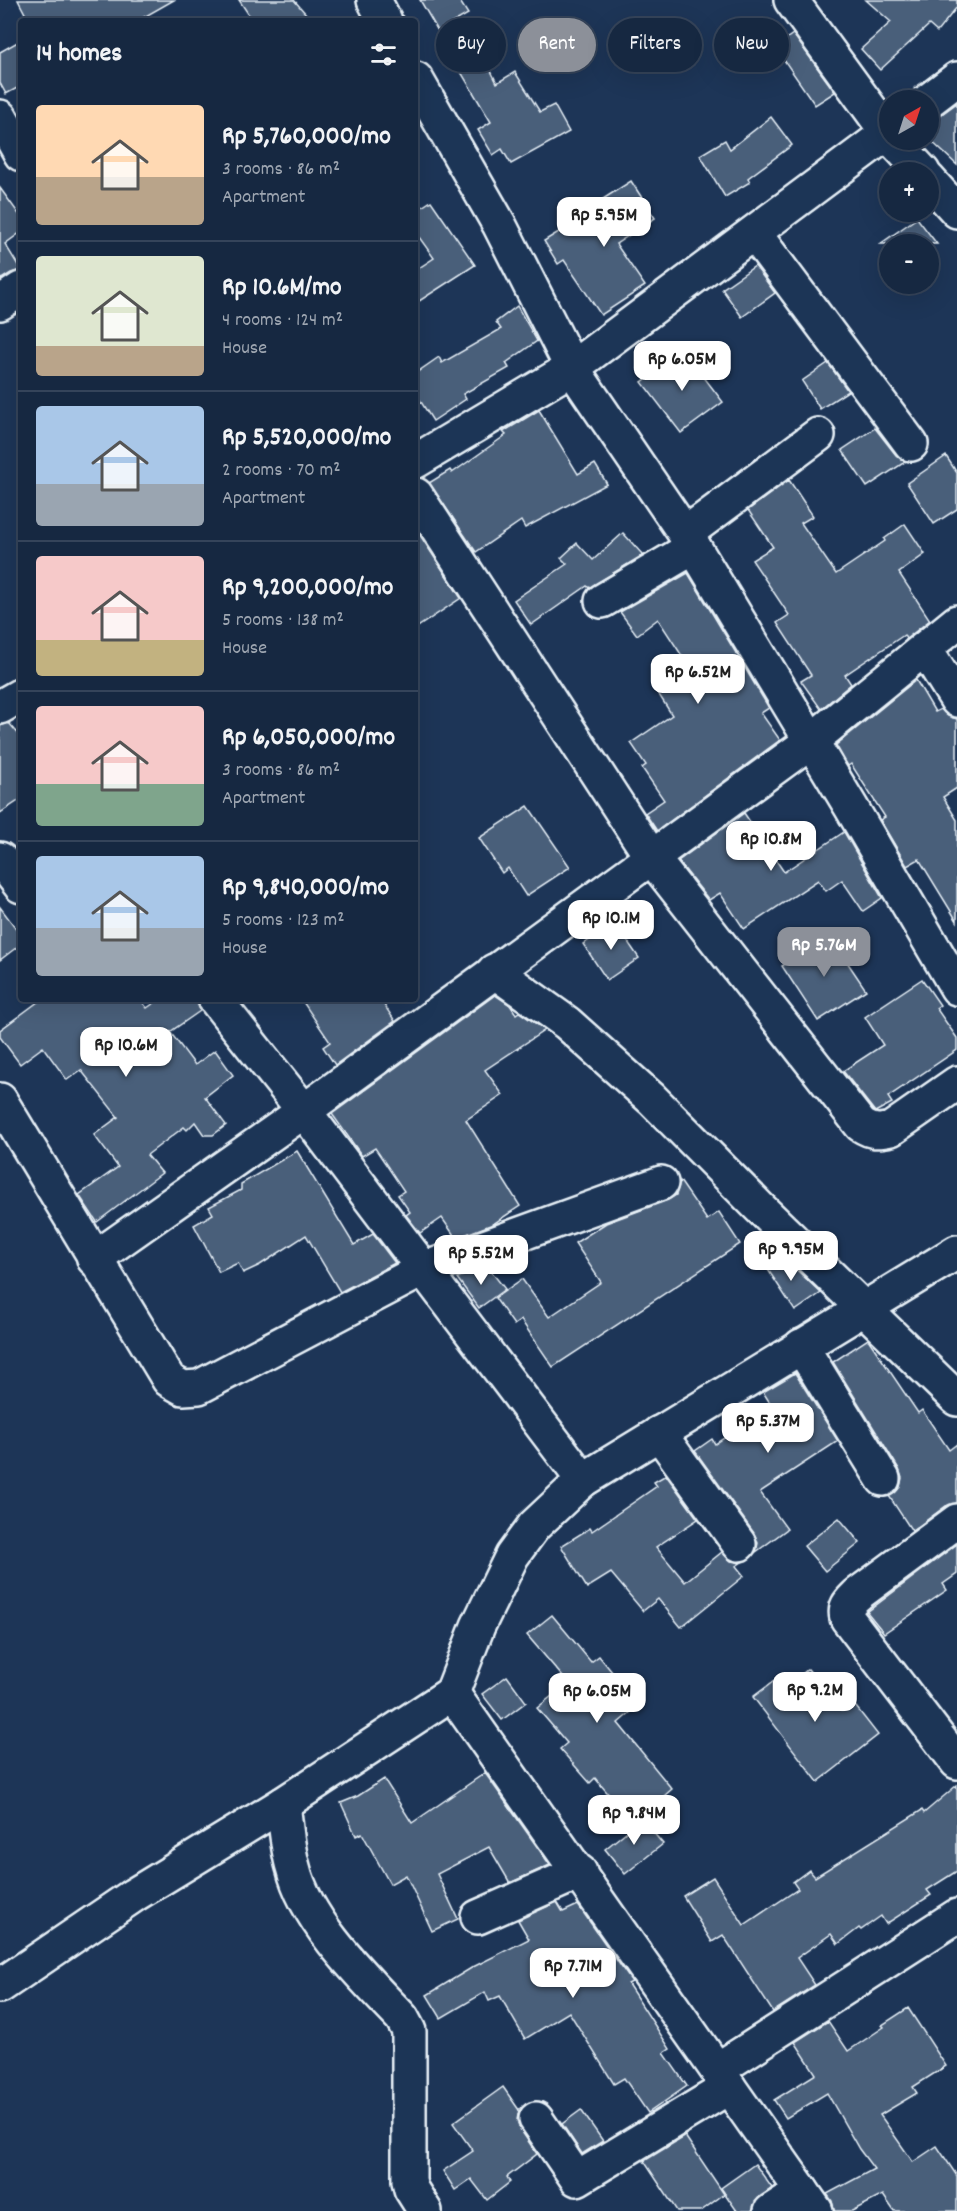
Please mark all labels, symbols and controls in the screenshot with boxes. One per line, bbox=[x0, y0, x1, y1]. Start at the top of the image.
chip: Buy bbox=[436, 18, 506, 72]
chip: Rent bbox=[518, 18, 596, 72]
chip: Filters bbox=[608, 18, 702, 72]
chip: New bbox=[714, 18, 789, 72]
text: 14 homes bbox=[36, 36, 122, 73]
icon: filters bbox=[367, 38, 400, 71]
north arrow bbox=[879, 90, 939, 150]
map controls bbox=[879, 90, 939, 294]
text: Rp 5,760,000/mo bbox=[222, 119, 391, 156]
icon: home bbox=[84, 129, 156, 201]
text: 3 rooms · 86 m² bbox=[222, 156, 340, 184]
button: + bbox=[879, 162, 939, 222]
text: Apartment bbox=[222, 184, 305, 212]
pin: Rp 5.95M bbox=[542, 197, 666, 248]
text: Rp 5.95M bbox=[571, 202, 637, 230]
button: − bbox=[879, 234, 939, 294]
text: Rp 10.6M/mo bbox=[222, 270, 342, 307]
icon: home bbox=[84, 280, 156, 352]
text: 4 rooms · 124 m² bbox=[222, 307, 343, 335]
text: House bbox=[222, 335, 267, 363]
pin: Rp 6.05M bbox=[620, 341, 744, 392]
text: Rp 6.05M bbox=[648, 346, 716, 374]
text: Rp 5,520,000/mo bbox=[222, 420, 391, 457]
icon: home bbox=[84, 430, 156, 502]
text: 2 rooms · 70 m² bbox=[222, 457, 341, 485]
text: Apartment bbox=[222, 485, 305, 513]
text: Rp 9,200,000/mo bbox=[222, 570, 393, 607]
icon: home bbox=[84, 580, 156, 652]
text: 5 rooms · 138 m² bbox=[222, 607, 344, 635]
text: House bbox=[222, 635, 267, 663]
pin: Rp 6.52M bbox=[636, 654, 760, 705]
text: Rp 6.52M bbox=[665, 659, 731, 687]
text: Rp 6,050,000/mo bbox=[222, 720, 395, 757]
icon: home bbox=[84, 730, 156, 802]
text: 3 rooms · 86 m² bbox=[222, 757, 340, 785]
text: Apartment bbox=[222, 785, 305, 813]
pin: Rp 10.8M bbox=[709, 821, 833, 872]
text: Rp 10.8M bbox=[740, 826, 802, 854]
text: Rp 9,840,000/mo bbox=[222, 870, 389, 907]
icon: home bbox=[84, 880, 156, 952]
pin: Rp 10.1M bbox=[549, 900, 673, 951]
text: Rp 10.1M bbox=[582, 905, 640, 933]
text: 5 rooms · 123 m² bbox=[222, 907, 345, 935]
pin: Rp 5.76M bbox=[762, 927, 886, 978]
text: Rp 5.76M bbox=[791, 932, 857, 960]
text: House bbox=[222, 935, 267, 963]
pin: Rp 10.6M bbox=[64, 1027, 188, 1078]
text: Rp 10.6M bbox=[94, 1032, 158, 1060]
pin: Rp 9.95M bbox=[729, 1231, 853, 1282]
pin: Rp 5.52M bbox=[419, 1235, 543, 1286]
text: Rp 9.95M bbox=[758, 1236, 824, 1264]
text: Rp 5.52M bbox=[448, 1240, 514, 1268]
pin: Rp 5.37M bbox=[706, 1403, 830, 1454]
text: Rp 5.37M bbox=[736, 1408, 800, 1436]
pin: Rp 9.2M bbox=[760, 1672, 870, 1723]
pin: Rp 6.05M bbox=[535, 1673, 659, 1724]
text: Rp 9.2M bbox=[787, 1677, 843, 1705]
text: Rp 6.05M bbox=[563, 1678, 631, 1706]
pin: Rp 9.84M bbox=[572, 1795, 696, 1846]
text: Rp 9.84M bbox=[602, 1800, 666, 1828]
pin: Rp 7.71M bbox=[511, 1948, 635, 1999]
text: Rp 7.71M bbox=[544, 1953, 602, 1981]

